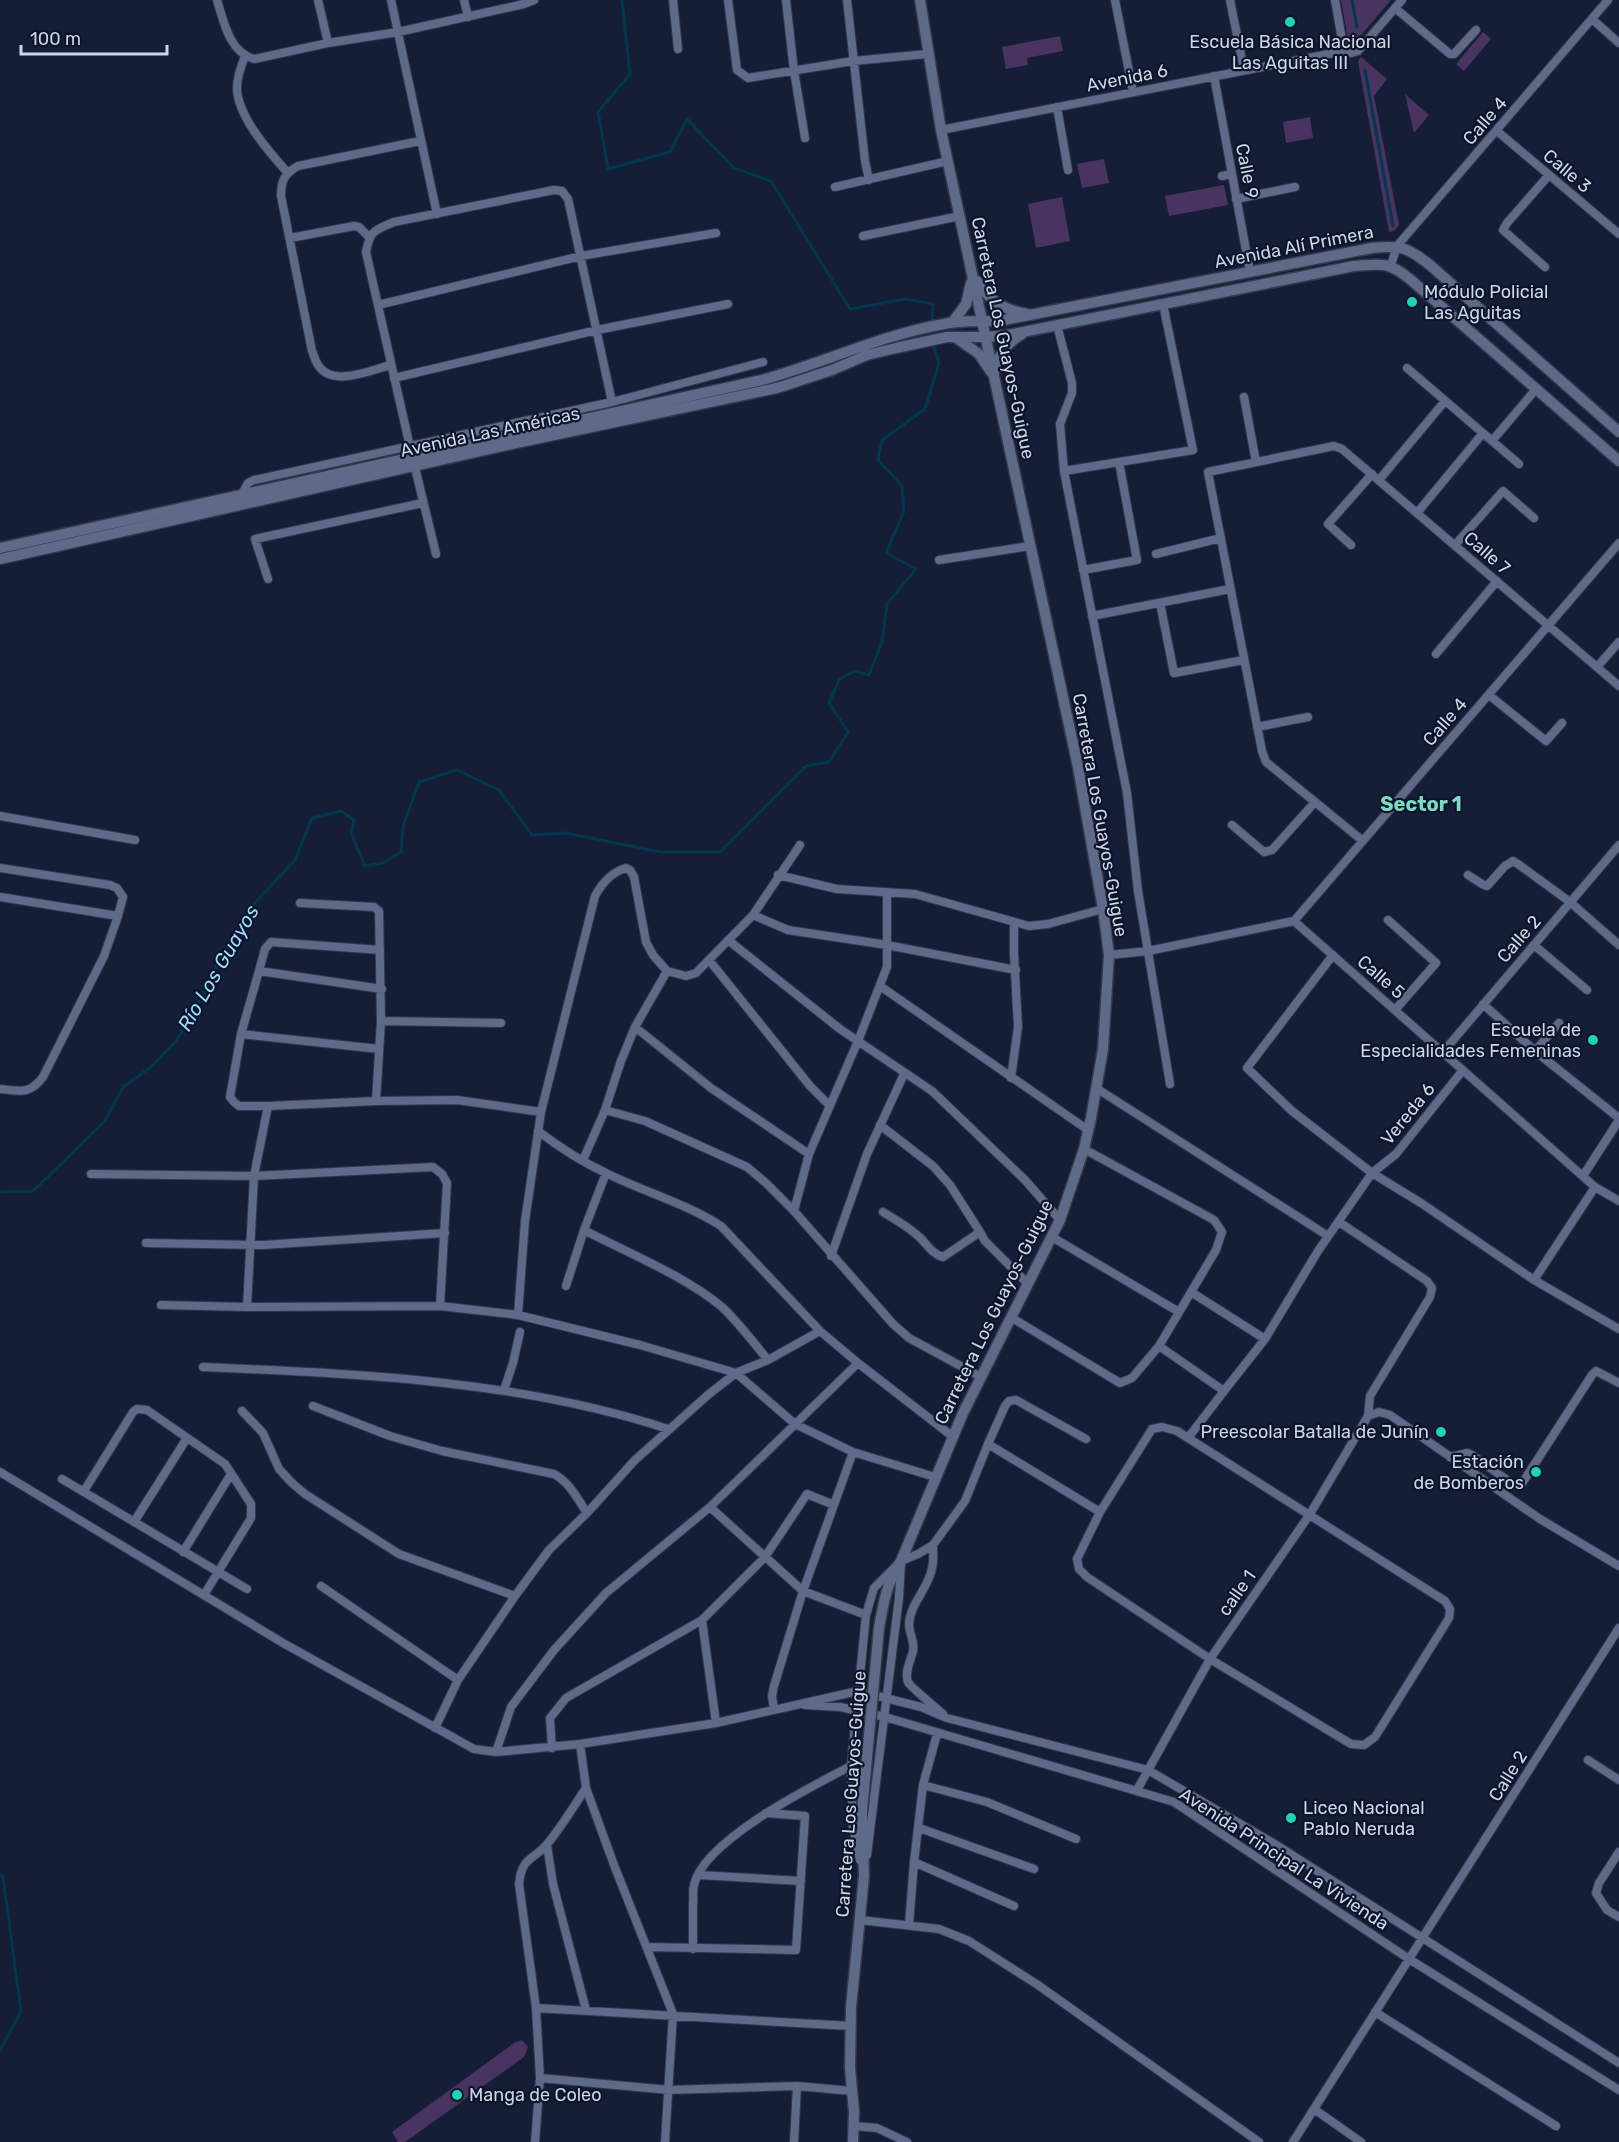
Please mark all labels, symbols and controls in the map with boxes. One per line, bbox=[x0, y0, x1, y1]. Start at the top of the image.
marker: Escuela Básica Nacional Las Aguitas III bbox=[1283, 15, 1297, 29]
scale bar bbox=[21, 18, 166, 56]
text: 100 m bbox=[30, 28, 81, 50]
place label: Escuela Básica Nacional Las Aguitas III bbox=[1189, 31, 1391, 74]
street label: Avenida 6 bbox=[1084, 59, 1170, 97]
street label: Calle 4 bbox=[1458, 93, 1512, 149]
street label: Calle 9 bbox=[1231, 141, 1263, 201]
street label: Calle 3 bbox=[1538, 145, 1596, 197]
street label: Carretera Los Guayos-Guigue bbox=[967, 215, 1039, 461]
street label: Avenida Alí Primera bbox=[1213, 221, 1375, 273]
place label: Módulo Policial Las Aguitas bbox=[1424, 281, 1548, 324]
marker: Módulo Policial Las Aguitas bbox=[1405, 295, 1419, 309]
street label: Avenida Las Américas bbox=[398, 402, 582, 462]
street label: Calle 7 bbox=[1459, 527, 1515, 579]
street label: Carretera Los Guayos-Guigue bbox=[1068, 691, 1132, 939]
street label: Calle 4 bbox=[1418, 694, 1472, 750]
district label: Sector 1 bbox=[1380, 792, 1462, 816]
water label: Río Los Guayos bbox=[172, 901, 264, 1035]
street label: Calle 2 bbox=[1492, 911, 1546, 967]
street label: Calle 5 bbox=[1353, 950, 1409, 1004]
place label: Escuela de Especialidades Femeninas bbox=[1360, 1019, 1581, 1062]
marker: Escuela de Especialidades Femeninas bbox=[1586, 1033, 1600, 1047]
street label: Vereda 6 bbox=[1376, 1078, 1440, 1150]
street label: Carretera Los Guayos-Guigue bbox=[930, 1196, 1058, 1428]
place label: Preescolar Batalla de Junín bbox=[1201, 1421, 1429, 1443]
marker: Preescolar Batalla de Junín bbox=[1434, 1425, 1448, 1439]
place label: Estación de Bomberos bbox=[1413, 1451, 1524, 1494]
marker: Estación de Bomberos bbox=[1529, 1465, 1543, 1479]
street label: calle 1 bbox=[1213, 1566, 1261, 1620]
street label: Carretera Los Guayos-Guigue bbox=[831, 1670, 871, 1918]
street label: Calle 2 bbox=[1484, 1747, 1532, 1805]
street label: Avenida Principal La Vivienda bbox=[1175, 1783, 1393, 1935]
place label: Liceo Nacional Pablo Neruda bbox=[1303, 1797, 1425, 1840]
marker: Liceo Nacional Pablo Neruda bbox=[1284, 1811, 1298, 1825]
place label: Manga de Coleo bbox=[469, 2084, 602, 2106]
marker: Manga de Coleo bbox=[450, 2088, 464, 2102]

